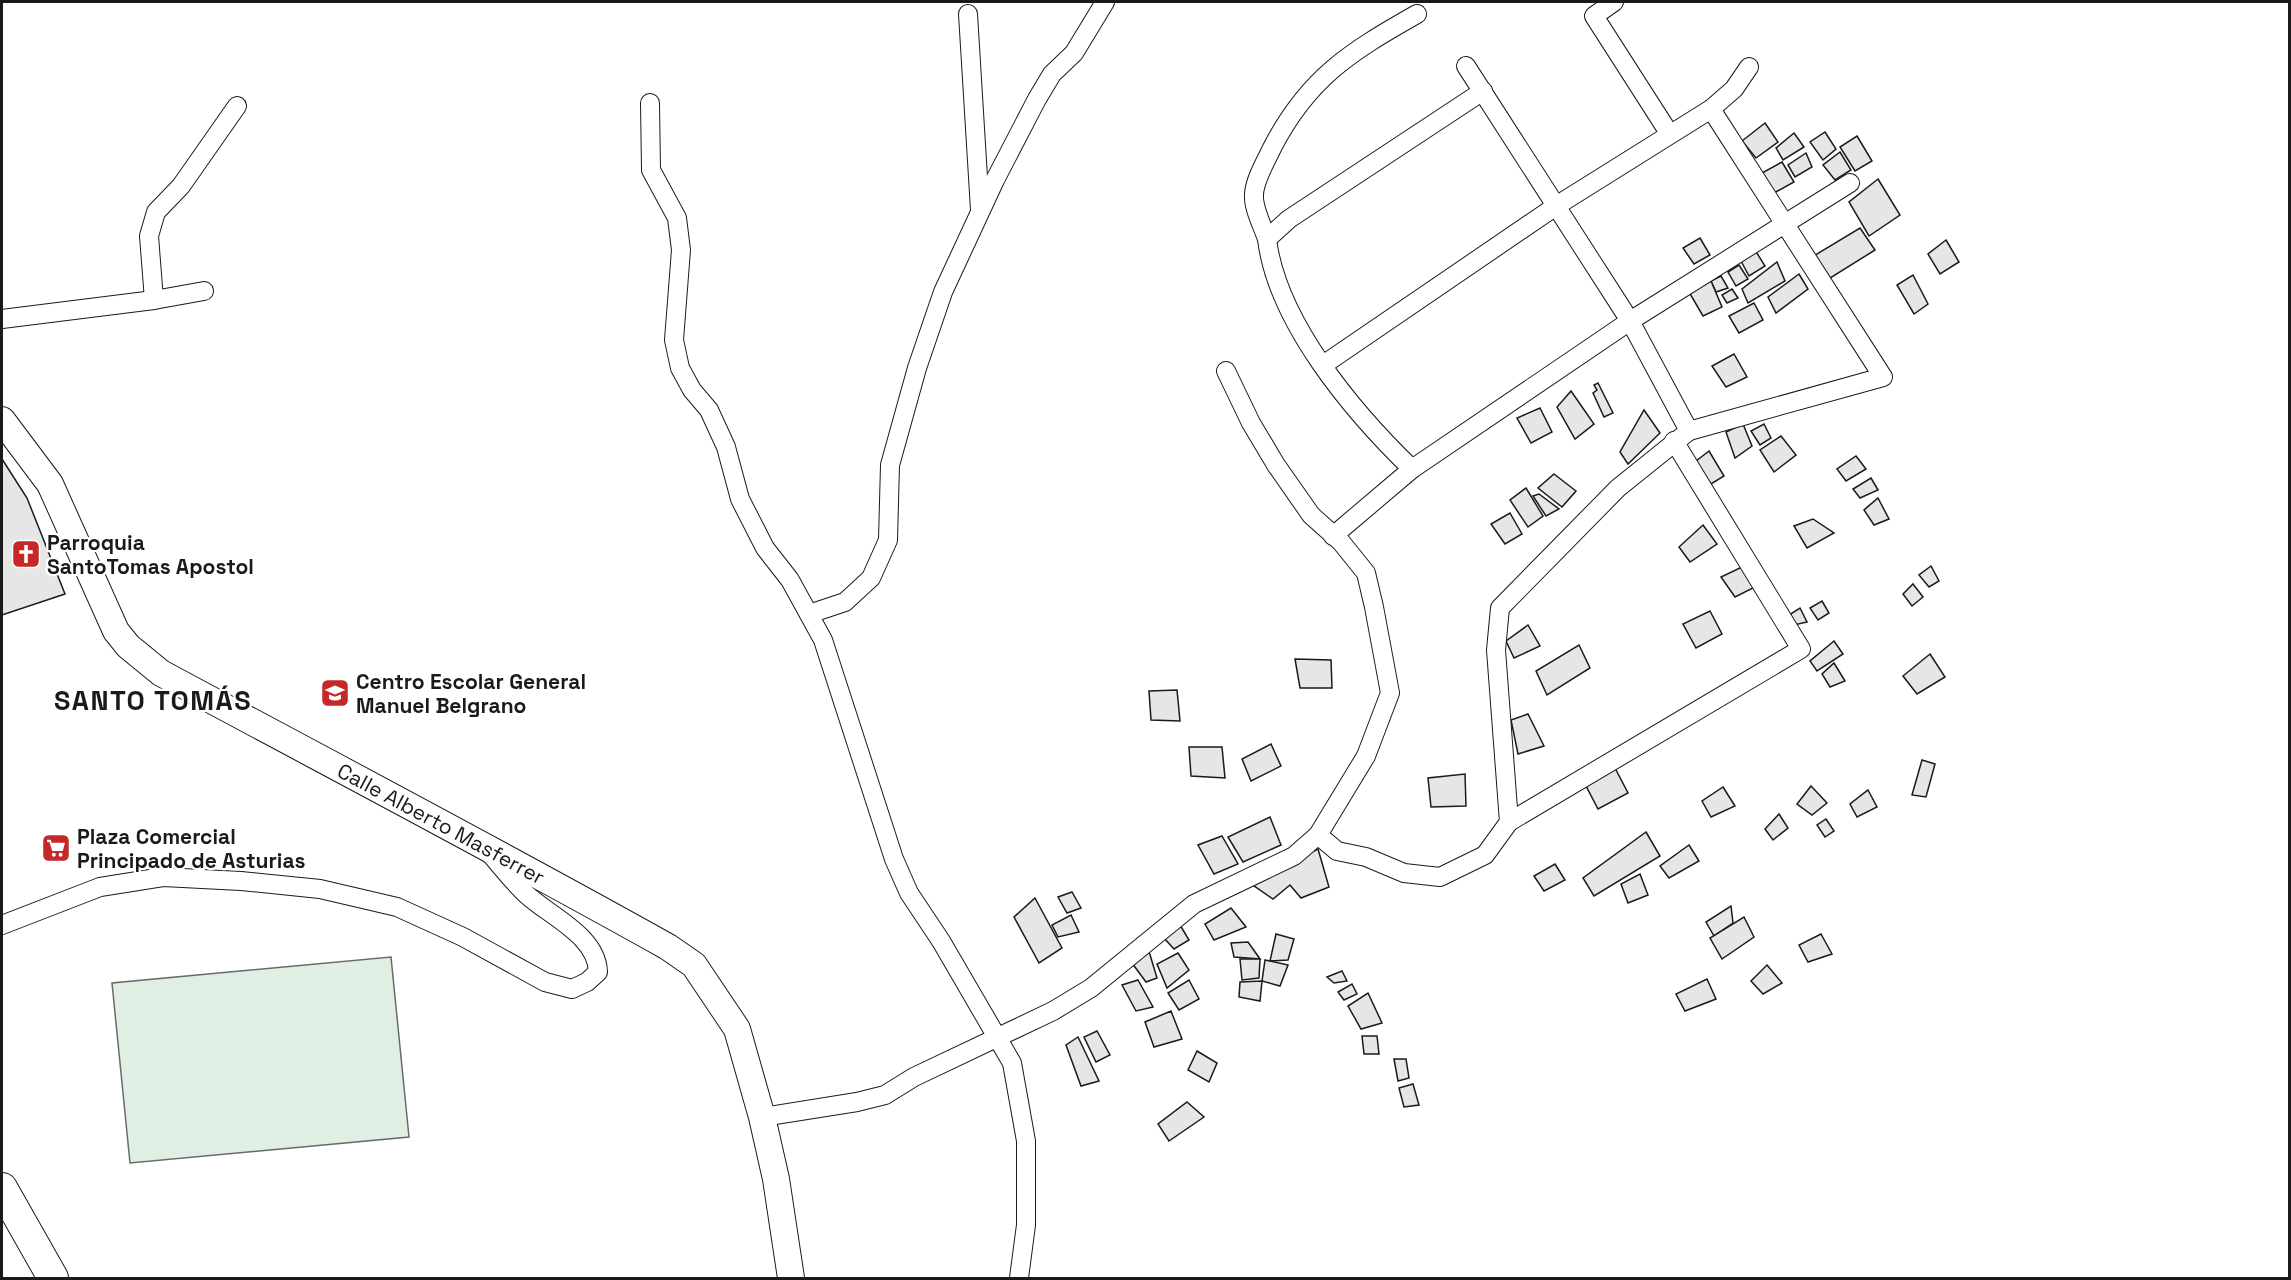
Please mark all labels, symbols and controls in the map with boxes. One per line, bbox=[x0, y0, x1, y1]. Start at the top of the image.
place label: Parroquia SantoTomas Apostol bbox=[47, 529, 254, 580]
church icon: Parroquia SantoTomas Apostol bbox=[10, 538, 42, 570]
place label: Centro Escolar General Manuel Belgrano bbox=[356, 668, 586, 719]
school or university icon: Centro Escolar General Manuel Belgrano bbox=[319, 677, 351, 709]
district label: SANTO TOMÁS bbox=[54, 683, 252, 718]
street label: Calle Alberto Masferrer bbox=[333, 757, 550, 890]
place label: Plaza Comercial Principado de Asturias bbox=[77, 823, 306, 874]
supermarket icon: Plaza Comercial Principado de Asturias bbox=[40, 832, 72, 864]

